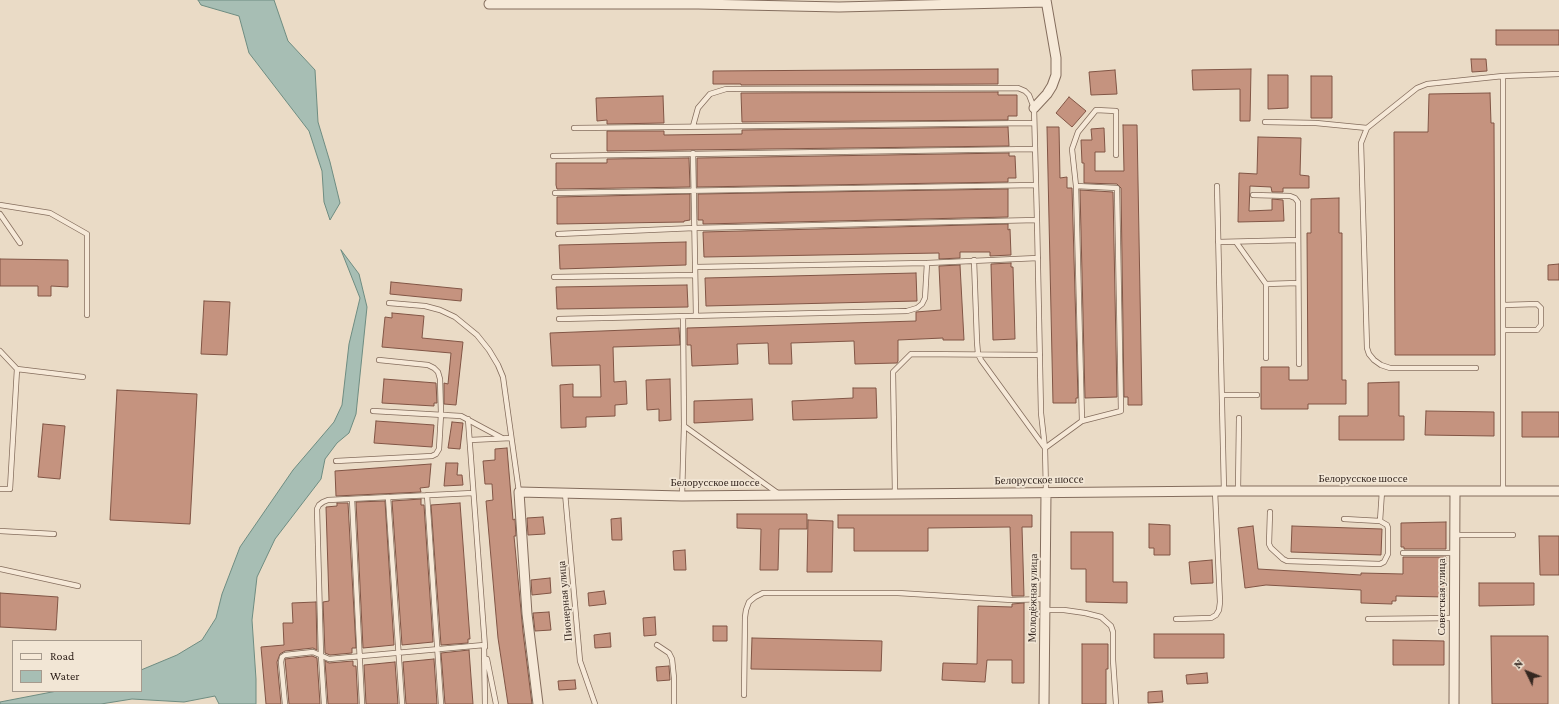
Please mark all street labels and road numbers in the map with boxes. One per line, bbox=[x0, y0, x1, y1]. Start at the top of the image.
street label: Белорусское шоссе bbox=[1318, 472, 1408, 486]
street label: Белорусское шоссе bbox=[994, 473, 1084, 487]
street label: Белорусское шоссе bbox=[670, 476, 760, 490]
street label: Молодёжная улица bbox=[1026, 554, 1040, 642]
street label: Советская улица bbox=[1435, 558, 1449, 636]
street label: Пионерная улица bbox=[555, 560, 575, 642]

